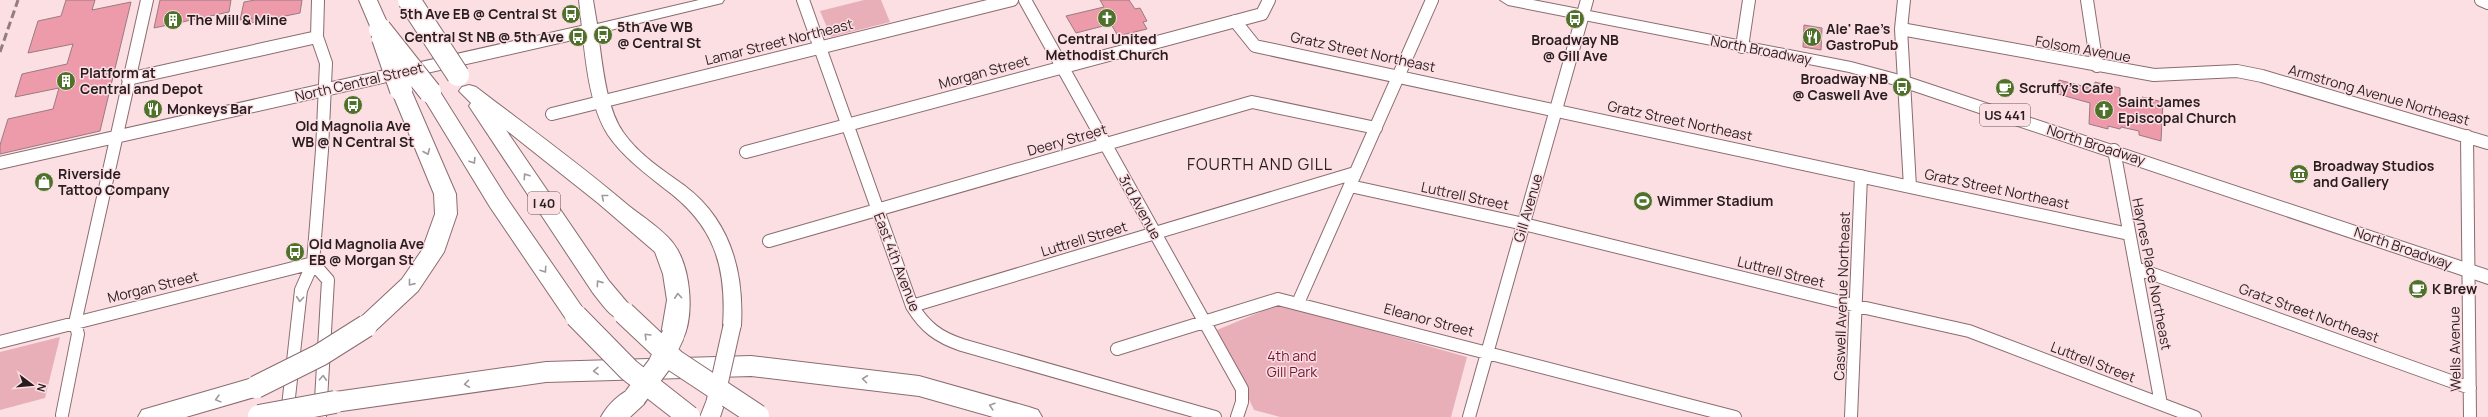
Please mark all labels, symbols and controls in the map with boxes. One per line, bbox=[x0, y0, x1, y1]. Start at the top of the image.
bus stop icon: 5th Ave EB @ Central St bbox=[560, 3, 582, 25]
place label: 5th Ave EB @ Central St bbox=[399, 4, 557, 23]
church icon: Central United Methodist Church bbox=[1096, 7, 1118, 29]
bus stop icon: Broadway NB @ Gill Ave bbox=[1564, 8, 1586, 30]
building icon: The Mill & Mine bbox=[162, 9, 184, 31]
place label: The Mill & Mine bbox=[187, 10, 287, 29]
street label: Lamar Street Northeast bbox=[703, 14, 855, 69]
place label: 5th Ave WB @ Central St bbox=[617, 17, 701, 52]
place label: Ale' Rae’s GastroPub bbox=[1826, 19, 1899, 54]
bus stop icon: 5th Ave WB @ Central St bbox=[592, 24, 614, 46]
bus stop icon: Central St NB @ 5th Ave bbox=[567, 26, 589, 48]
restaurant icon: Ale' Rae’s GastroPub bbox=[1801, 26, 1823, 48]
place label: Central St NB @ 5th Ave bbox=[405, 27, 564, 46]
street label: Gratz Street Northeast bbox=[1289, 27, 1438, 76]
place label: Central United Methodist Church bbox=[1046, 29, 1169, 64]
place label: Broadway NB @ Gill Ave bbox=[1531, 30, 1619, 65]
street label: North Broadway bbox=[1709, 30, 1814, 69]
street label: Folsom Avenue bbox=[2034, 31, 2132, 66]
street label: Morgan Street bbox=[936, 50, 1032, 93]
street label: North Central Street bbox=[293, 57, 425, 106]
street label: Armstrong Avenue Northeast bbox=[2286, 60, 2472, 130]
place label: Platform at Central and Depot bbox=[80, 63, 203, 98]
place label: Broadway NB @ Caswell Ave bbox=[1792, 69, 1888, 104]
building icon: Platform at Central and Depot bbox=[55, 70, 77, 92]
bus stop icon: Broadway NB @ Caswell Ave bbox=[1891, 76, 1913, 98]
cafe icon: Scruffy's Cafe bbox=[1994, 77, 2016, 99]
place label: Scruffy's Cafe bbox=[2019, 78, 2114, 97]
place label: Saint James Episcopal Church bbox=[2118, 92, 2236, 127]
bus stop icon: Old Magnolia Ave WB @ N Central St bbox=[342, 94, 364, 116]
street label: Gratz Street Northeast bbox=[1606, 96, 1755, 145]
restaurant icon: Monkeys Bar bbox=[142, 98, 164, 120]
place label: Monkeys Bar bbox=[167, 99, 253, 118]
church icon: Saint James Episcopal Church bbox=[2093, 99, 2115, 121]
road number: US 441 bbox=[1980, 104, 2030, 126]
place label: Old Magnolia Ave WB @ N Central St bbox=[292, 116, 414, 151]
street label: Deery Street bbox=[1025, 119, 1109, 160]
street label: North Broadway bbox=[2044, 120, 2148, 170]
one-way arrow bbox=[422, 147, 430, 155]
district label: FOURTH AND GILL bbox=[1187, 153, 1333, 175]
place label: Broadway Studios and Gallery bbox=[2313, 156, 2435, 191]
one-way arrow bbox=[468, 157, 475, 164]
museum icon: Broadway Studios and Gallery bbox=[2288, 163, 2310, 185]
place label: Riverside Tattoo Company bbox=[58, 164, 170, 199]
street label: Gratz Street Northeast bbox=[1923, 164, 2072, 213]
shop icon: Riverside Tattoo Company bbox=[33, 171, 55, 193]
street label: 3rd Avenue bbox=[1115, 171, 1166, 243]
street label: Gill Avenue bbox=[1509, 171, 1546, 244]
one-way arrow bbox=[523, 173, 531, 180]
street label: Luttrell Street bbox=[1419, 177, 1511, 214]
sports icon: Wimmer Stadium bbox=[1632, 190, 1654, 212]
place label: Wimmer Stadium bbox=[1657, 191, 1773, 210]
road number: I 40 bbox=[528, 192, 560, 214]
one-way arrow bbox=[602, 194, 609, 201]
street label: Haynes Place Northeast bbox=[2128, 196, 2177, 352]
street label: East 4th Avenue bbox=[870, 210, 925, 314]
street label: Caswell Avenue Northeast bbox=[1829, 211, 1854, 381]
street label: Luttrell Street bbox=[1038, 216, 1130, 261]
street label: North Broadway bbox=[2352, 222, 2455, 273]
place label: Old Magnolia Ave EB @ Morgan St bbox=[309, 234, 424, 269]
bus stop icon: Old Magnolia Ave EB @ Morgan St bbox=[284, 241, 306, 263]
street label: Luttrell Street bbox=[1735, 251, 1827, 292]
street label: Morgan Street bbox=[105, 266, 201, 307]
one-way arrow bbox=[539, 266, 547, 273]
one-way arrow bbox=[408, 278, 415, 285]
street label: Gratz Street Northeast bbox=[2236, 278, 2382, 347]
cafe icon: K Brew bbox=[2407, 278, 2429, 300]
place label: K Brew bbox=[2432, 279, 2477, 298]
one-way arrow bbox=[597, 281, 604, 288]
one-way arrow bbox=[673, 293, 682, 299]
one-way arrow bbox=[295, 296, 304, 302]
street label: Eleanor Street bbox=[1382, 298, 1477, 341]
street label: Wells Avenue bbox=[2444, 306, 2465, 392]
one-way arrow bbox=[644, 333, 652, 341]
street label: Luttrell Street bbox=[2048, 337, 2139, 387]
park label: 4th and Gill Park bbox=[1267, 346, 1318, 381]
north arrow bbox=[12, 365, 52, 405]
one-way arrow bbox=[593, 367, 599, 375]
one-way arrow bbox=[318, 375, 327, 381]
one-way arrow bbox=[862, 375, 868, 384]
one-way arrow bbox=[464, 379, 470, 388]
text: N bbox=[34, 382, 50, 394]
one-way arrow bbox=[215, 394, 222, 403]
one-way arrow bbox=[989, 402, 996, 411]

